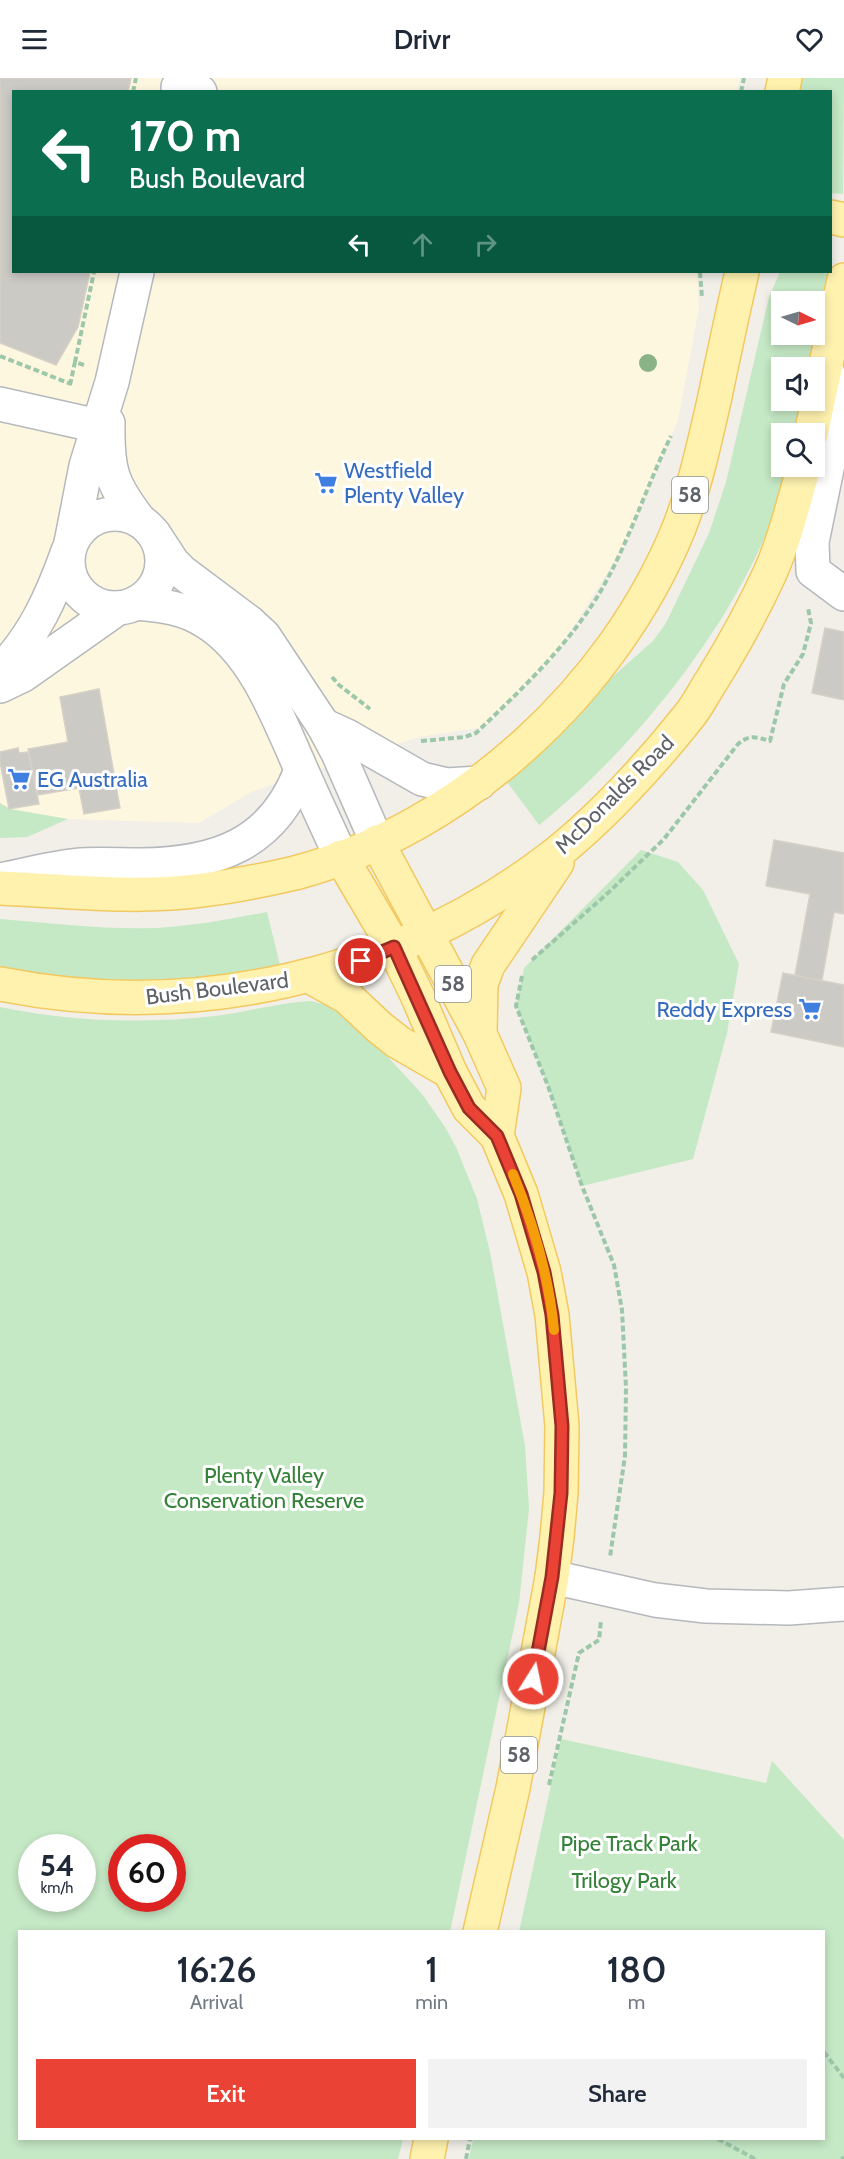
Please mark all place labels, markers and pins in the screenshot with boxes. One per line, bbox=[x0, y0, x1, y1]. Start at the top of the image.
place label: Westfield Plenty Valley bbox=[344, 457, 464, 509]
supermarket icon: Westfield Plenty Valley bbox=[313, 470, 339, 496]
supermarket icon: EG Australia bbox=[6, 766, 32, 792]
place label: EG Australia bbox=[37, 766, 148, 793]
pin bbox=[335, 935, 386, 986]
place label: Reddy Express bbox=[656, 996, 792, 1023]
supermarket icon: Reddy Express bbox=[797, 996, 823, 1022]

